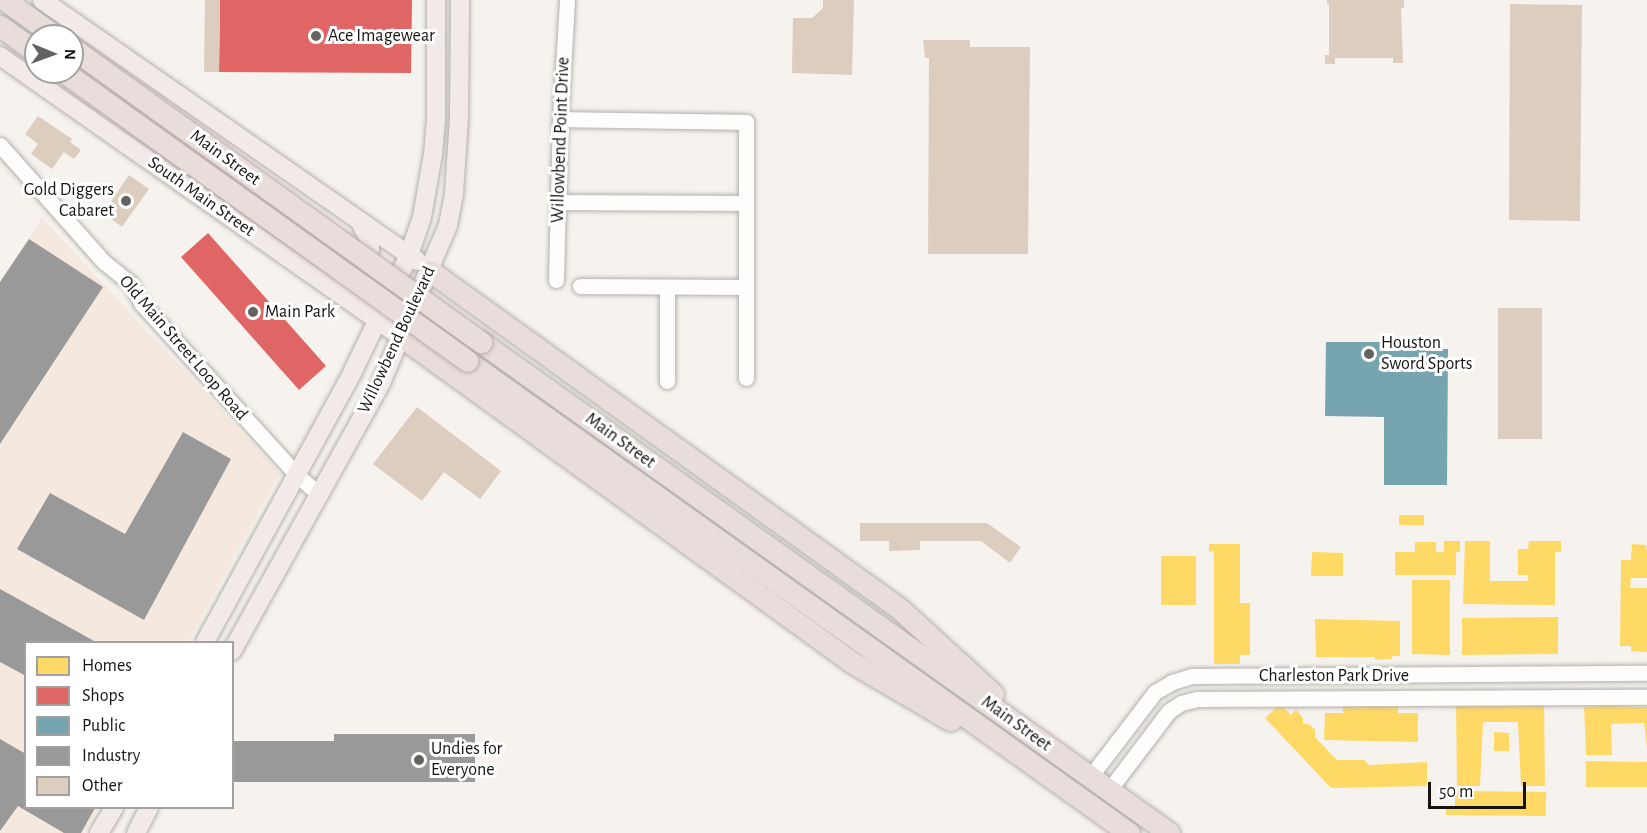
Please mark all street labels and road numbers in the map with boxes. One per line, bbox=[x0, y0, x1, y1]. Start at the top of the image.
street label: Willowbend Point Drive bbox=[547, 56, 575, 224]
street label: Main Street bbox=[186, 125, 264, 191]
street label: South Main Street bbox=[143, 152, 259, 242]
street label: Willowbend Boulevard bbox=[353, 263, 441, 417]
street label: Old Main Street Loop Road bbox=[114, 271, 252, 425]
street label: Main Street bbox=[581, 408, 659, 474]
street label: Charleston Park Drive bbox=[1259, 665, 1409, 687]
street label: Main Street bbox=[977, 691, 1055, 757]

